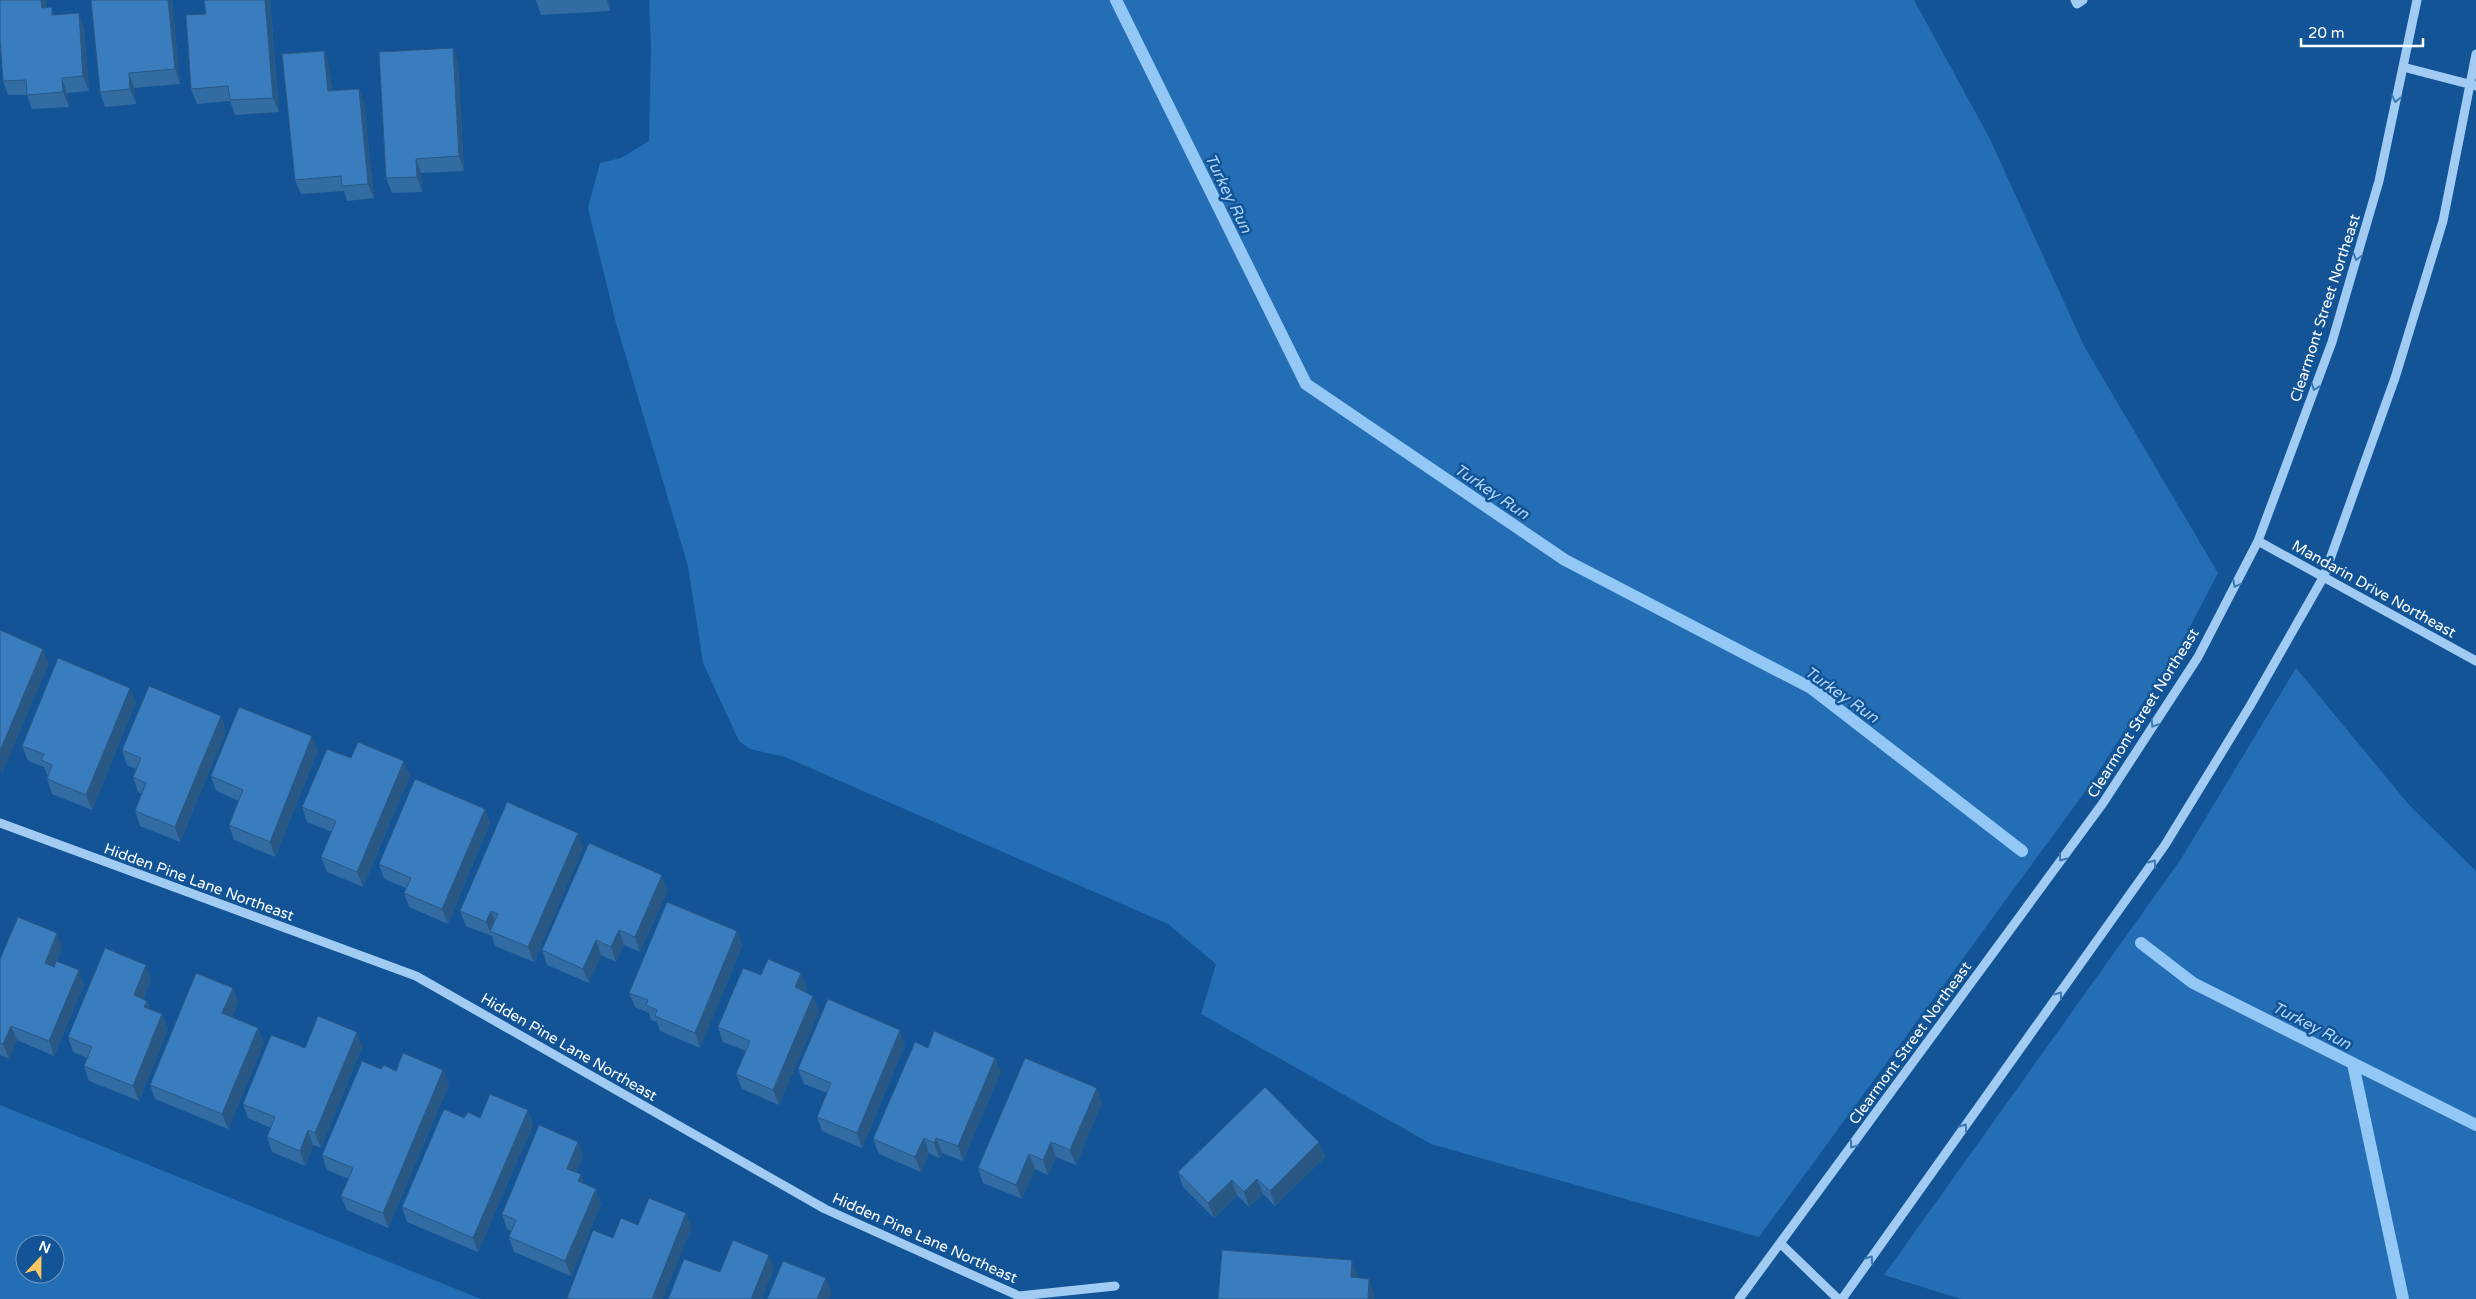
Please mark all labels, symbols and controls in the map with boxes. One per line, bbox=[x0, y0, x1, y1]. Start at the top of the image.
scale bar bbox=[2301, 15, 2424, 47]
text: 20 m bbox=[2308, 24, 2345, 42]
one-way arrow bbox=[2392, 95, 2402, 103]
water label: Turkey Run bbox=[1200, 150, 1256, 238]
street label: Clearmont Street Northeast bbox=[2286, 212, 2364, 404]
one-way arrow bbox=[2352, 252, 2362, 260]
one-way arrow bbox=[2311, 383, 2321, 391]
water label: Turkey Run bbox=[1450, 460, 1534, 525]
street label: Mandarin Drive Northeast bbox=[2289, 536, 2459, 642]
one-way arrow bbox=[2232, 579, 2242, 588]
street label: Clearmont Street Northeast bbox=[2083, 625, 2203, 801]
water label: Turkey Run bbox=[1801, 662, 1883, 728]
one-way arrow bbox=[2151, 719, 2160, 728]
street label: Hidden Pine Lane Northeast bbox=[102, 839, 297, 925]
one-way arrow bbox=[2060, 852, 2068, 861]
one-way arrow bbox=[2147, 859, 2156, 868]
street label: Clearmont Street Northeast bbox=[1845, 958, 1975, 1128]
street label: Hidden Pine Lane Northeast bbox=[478, 989, 661, 1105]
one-way arrow bbox=[2053, 991, 2062, 1001]
water label: Turkey Run bbox=[2269, 997, 2355, 1055]
one-way arrow bbox=[1958, 1123, 1967, 1133]
one-way arrow bbox=[1849, 1139, 1859, 1148]
street label: Hidden Pine Lane Northeast bbox=[830, 1189, 1021, 1287]
north arrow bbox=[15, 1234, 65, 1284]
text: N bbox=[36, 1237, 53, 1257]
one-way arrow bbox=[1864, 1255, 1873, 1265]

